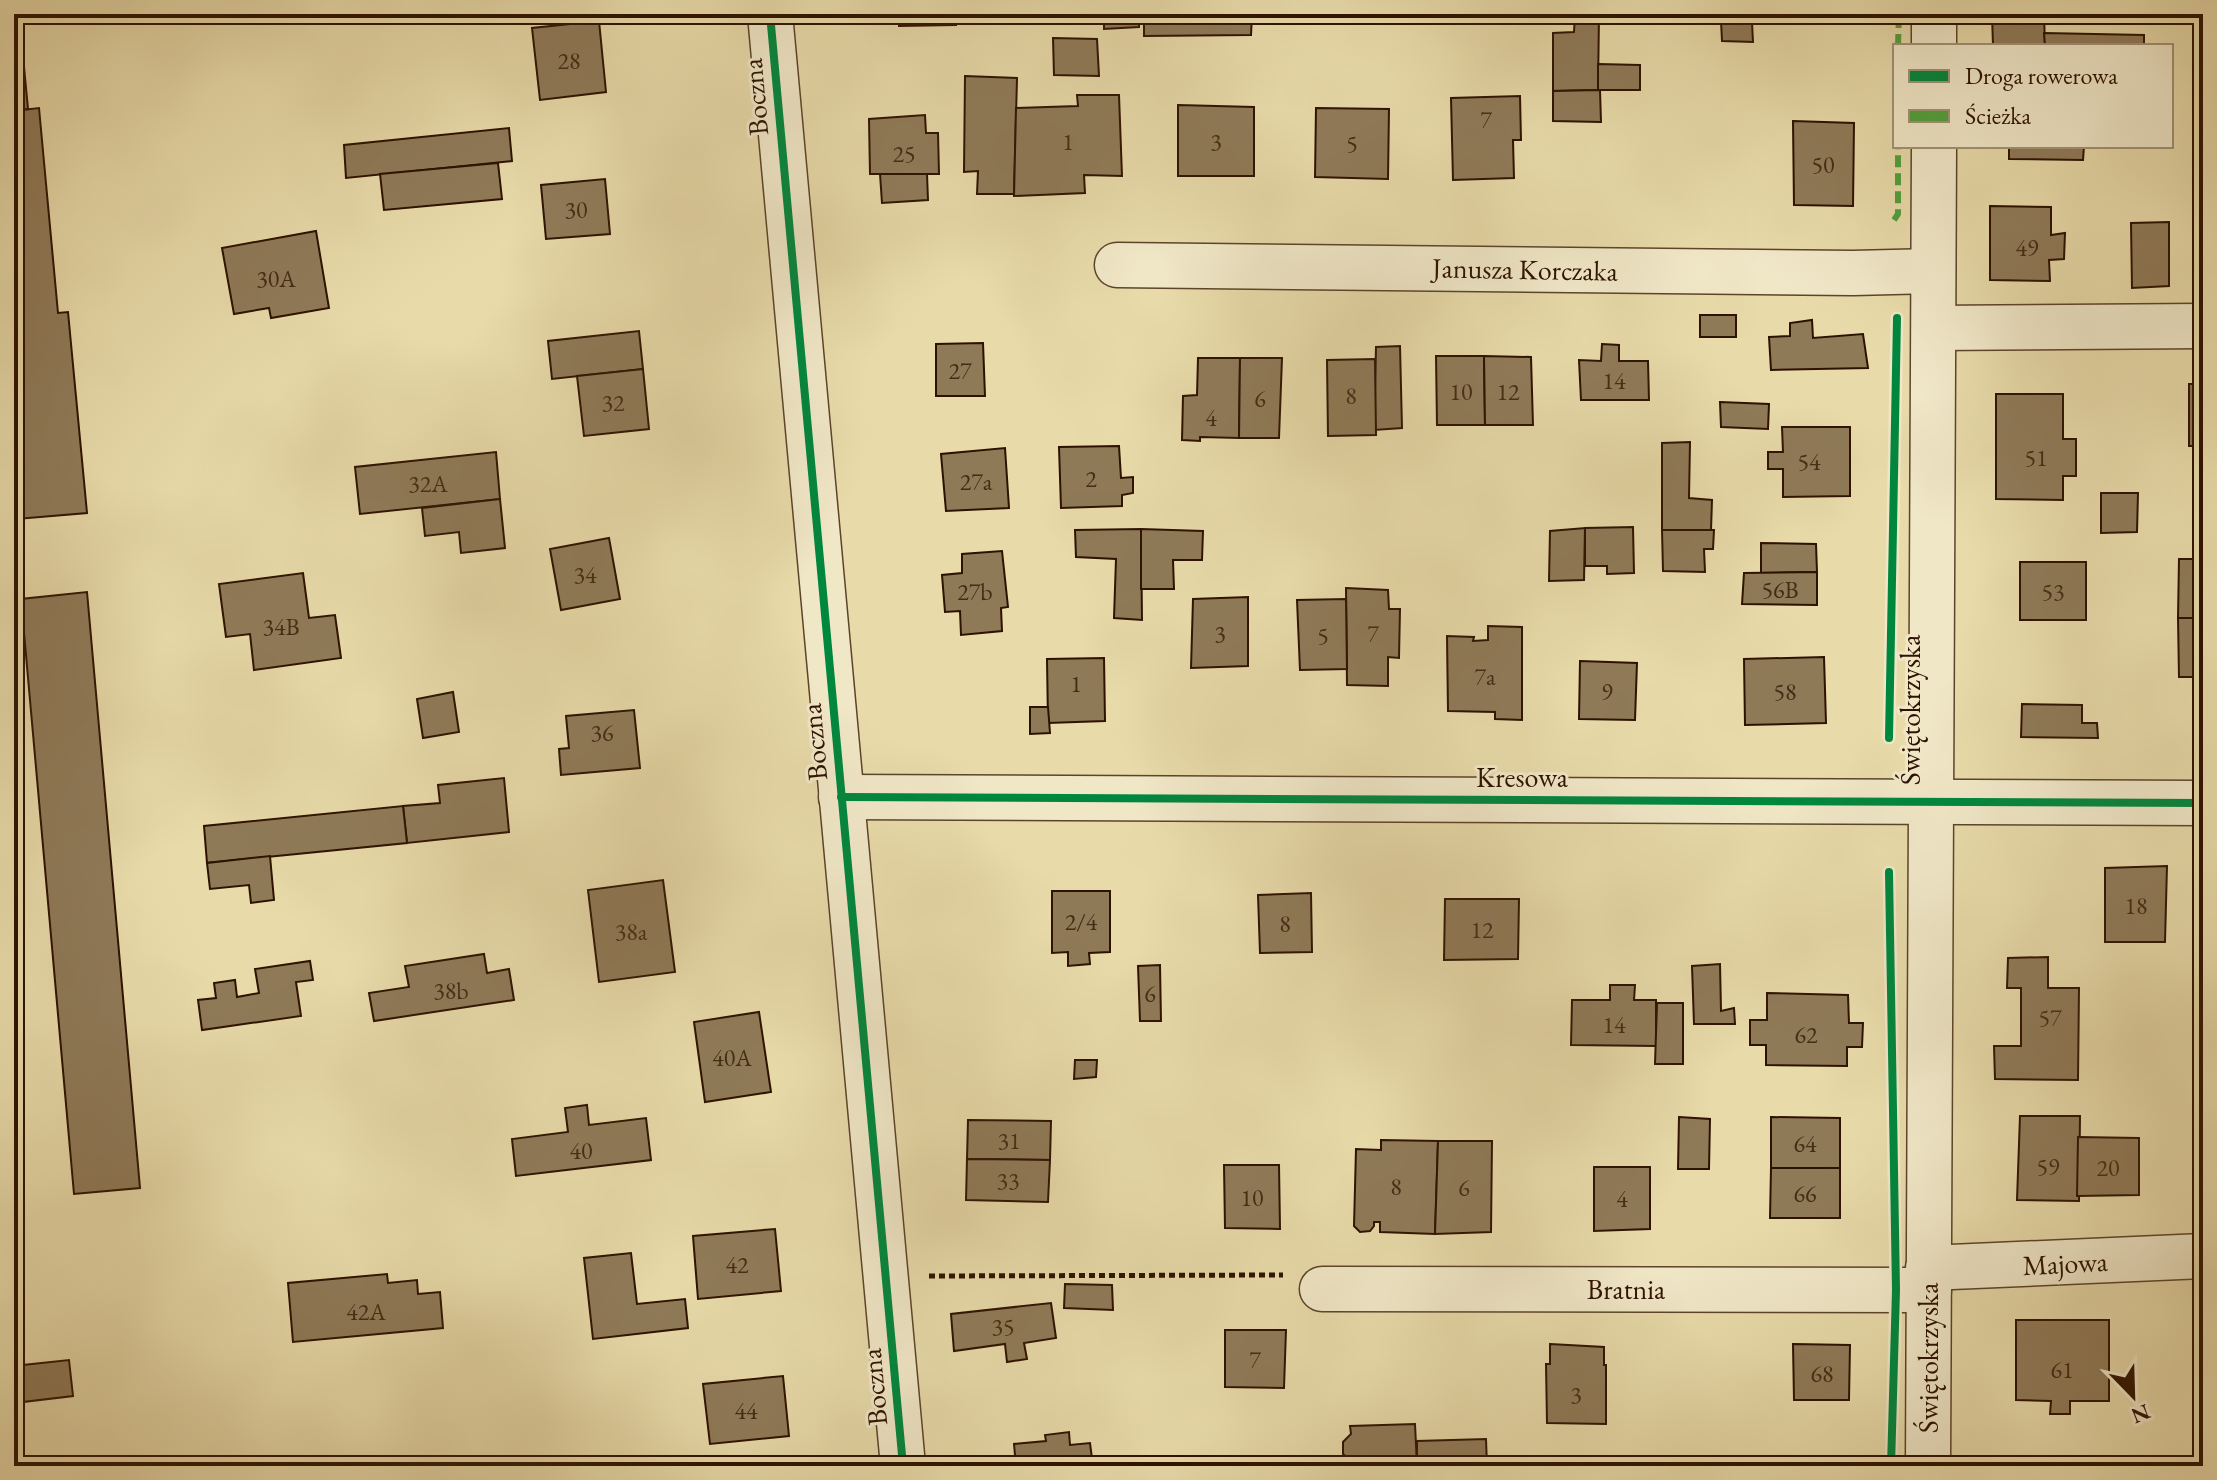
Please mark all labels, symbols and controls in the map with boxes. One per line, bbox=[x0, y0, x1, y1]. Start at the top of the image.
legend bbox=[1893, 44, 2173, 148]
house number: 28 bbox=[557, 45, 581, 76]
street label: Boczna bbox=[734, 56, 776, 137]
text: Droga rowerowa bbox=[1965, 60, 2118, 91]
text: Ścieżka bbox=[1965, 100, 2031, 131]
house number: 7 bbox=[1480, 104, 1492, 135]
house number: 1 bbox=[1062, 126, 1074, 157]
house number: 3 bbox=[1210, 126, 1222, 157]
house number: 5 bbox=[1346, 128, 1358, 159]
house number: 25 bbox=[892, 138, 916, 169]
house number: 50 bbox=[1811, 149, 1835, 180]
house number: 30 bbox=[564, 194, 588, 225]
house number: 49 bbox=[2015, 232, 2039, 263]
street label: Janusza Korczaka bbox=[1430, 249, 1619, 289]
house number: 30A bbox=[256, 263, 296, 294]
house number: 27 bbox=[948, 355, 972, 386]
house number: 14 bbox=[1602, 365, 1626, 396]
house number: 10 bbox=[1449, 376, 1473, 407]
house number: 12 bbox=[1496, 376, 1520, 407]
house number: 8 bbox=[1345, 380, 1357, 411]
house number: 6 bbox=[1254, 383, 1266, 414]
house number: 32 bbox=[601, 387, 625, 418]
house number: 4 bbox=[1205, 402, 1217, 433]
house number: 51 bbox=[2024, 442, 2048, 473]
house number: 54 bbox=[1797, 446, 1821, 477]
house number: 2 bbox=[1085, 463, 1097, 494]
house number: 27a bbox=[960, 466, 993, 497]
house number: 32A bbox=[408, 468, 448, 499]
house number: 34 bbox=[573, 559, 597, 590]
house number: 56B bbox=[1761, 574, 1799, 605]
house number: 27b bbox=[957, 576, 993, 607]
house number: 53 bbox=[2041, 576, 2065, 607]
house number: 34B bbox=[262, 611, 300, 642]
house number: 3 bbox=[1214, 618, 1226, 649]
house number: 7 bbox=[1367, 618, 1379, 649]
house number: 5 bbox=[1317, 620, 1329, 651]
street label: Świętokrzyska bbox=[1892, 634, 1928, 785]
house number: 7a bbox=[1474, 661, 1496, 692]
house number: 1 bbox=[1070, 668, 1082, 699]
house number: 9 bbox=[1601, 676, 1613, 707]
house number: 58 bbox=[1773, 676, 1797, 707]
street label: Boczna bbox=[793, 701, 835, 782]
house number: 36 bbox=[590, 717, 614, 748]
street label: Kresowa bbox=[1476, 759, 1569, 795]
house number: 18 bbox=[2124, 890, 2148, 921]
house number: 2/4 bbox=[1065, 906, 1098, 937]
house number: 8 bbox=[1279, 908, 1291, 939]
house number: 12 bbox=[1470, 914, 1494, 945]
house number: 38a bbox=[615, 916, 648, 947]
house number: 38b bbox=[433, 975, 469, 1006]
house number: 6 bbox=[1144, 978, 1156, 1009]
house number: 57 bbox=[2038, 1002, 2062, 1033]
house number: 14 bbox=[1602, 1009, 1626, 1040]
house number: 62 bbox=[1794, 1019, 1818, 1050]
house number: 40A bbox=[712, 1042, 752, 1073]
house number: 31 bbox=[997, 1125, 1021, 1156]
house number: 64 bbox=[1793, 1128, 1817, 1159]
house number: 40 bbox=[569, 1135, 593, 1166]
house number: 59 bbox=[2036, 1151, 2060, 1182]
house number: 20 bbox=[2096, 1152, 2120, 1183]
house number: 33 bbox=[996, 1165, 1020, 1196]
house number: 8 bbox=[1390, 1171, 1402, 1202]
house number: 6 bbox=[1458, 1172, 1470, 1203]
house number: 66 bbox=[1793, 1178, 1817, 1209]
house number: 10 bbox=[1240, 1182, 1264, 1213]
house number: 4 bbox=[1616, 1183, 1628, 1214]
street label: Majowa bbox=[2021, 1243, 2109, 1283]
house number: 42 bbox=[725, 1249, 749, 1280]
street label: Bratnia bbox=[1587, 1271, 1666, 1307]
street label: Świętokrzyska bbox=[1910, 1282, 1946, 1433]
house number: 42A bbox=[346, 1296, 386, 1327]
house number: 35 bbox=[991, 1311, 1015, 1342]
house number: 7 bbox=[1249, 1344, 1261, 1375]
street label: Boczna bbox=[853, 1346, 895, 1427]
house number: 61 bbox=[2050, 1354, 2074, 1385]
north arrow bbox=[2093, 1356, 2173, 1436]
house number: 68 bbox=[1810, 1358, 1834, 1389]
house number: 3 bbox=[1570, 1379, 1582, 1410]
house number: 44 bbox=[734, 1395, 758, 1426]
text: N bbox=[2127, 1397, 2154, 1431]

